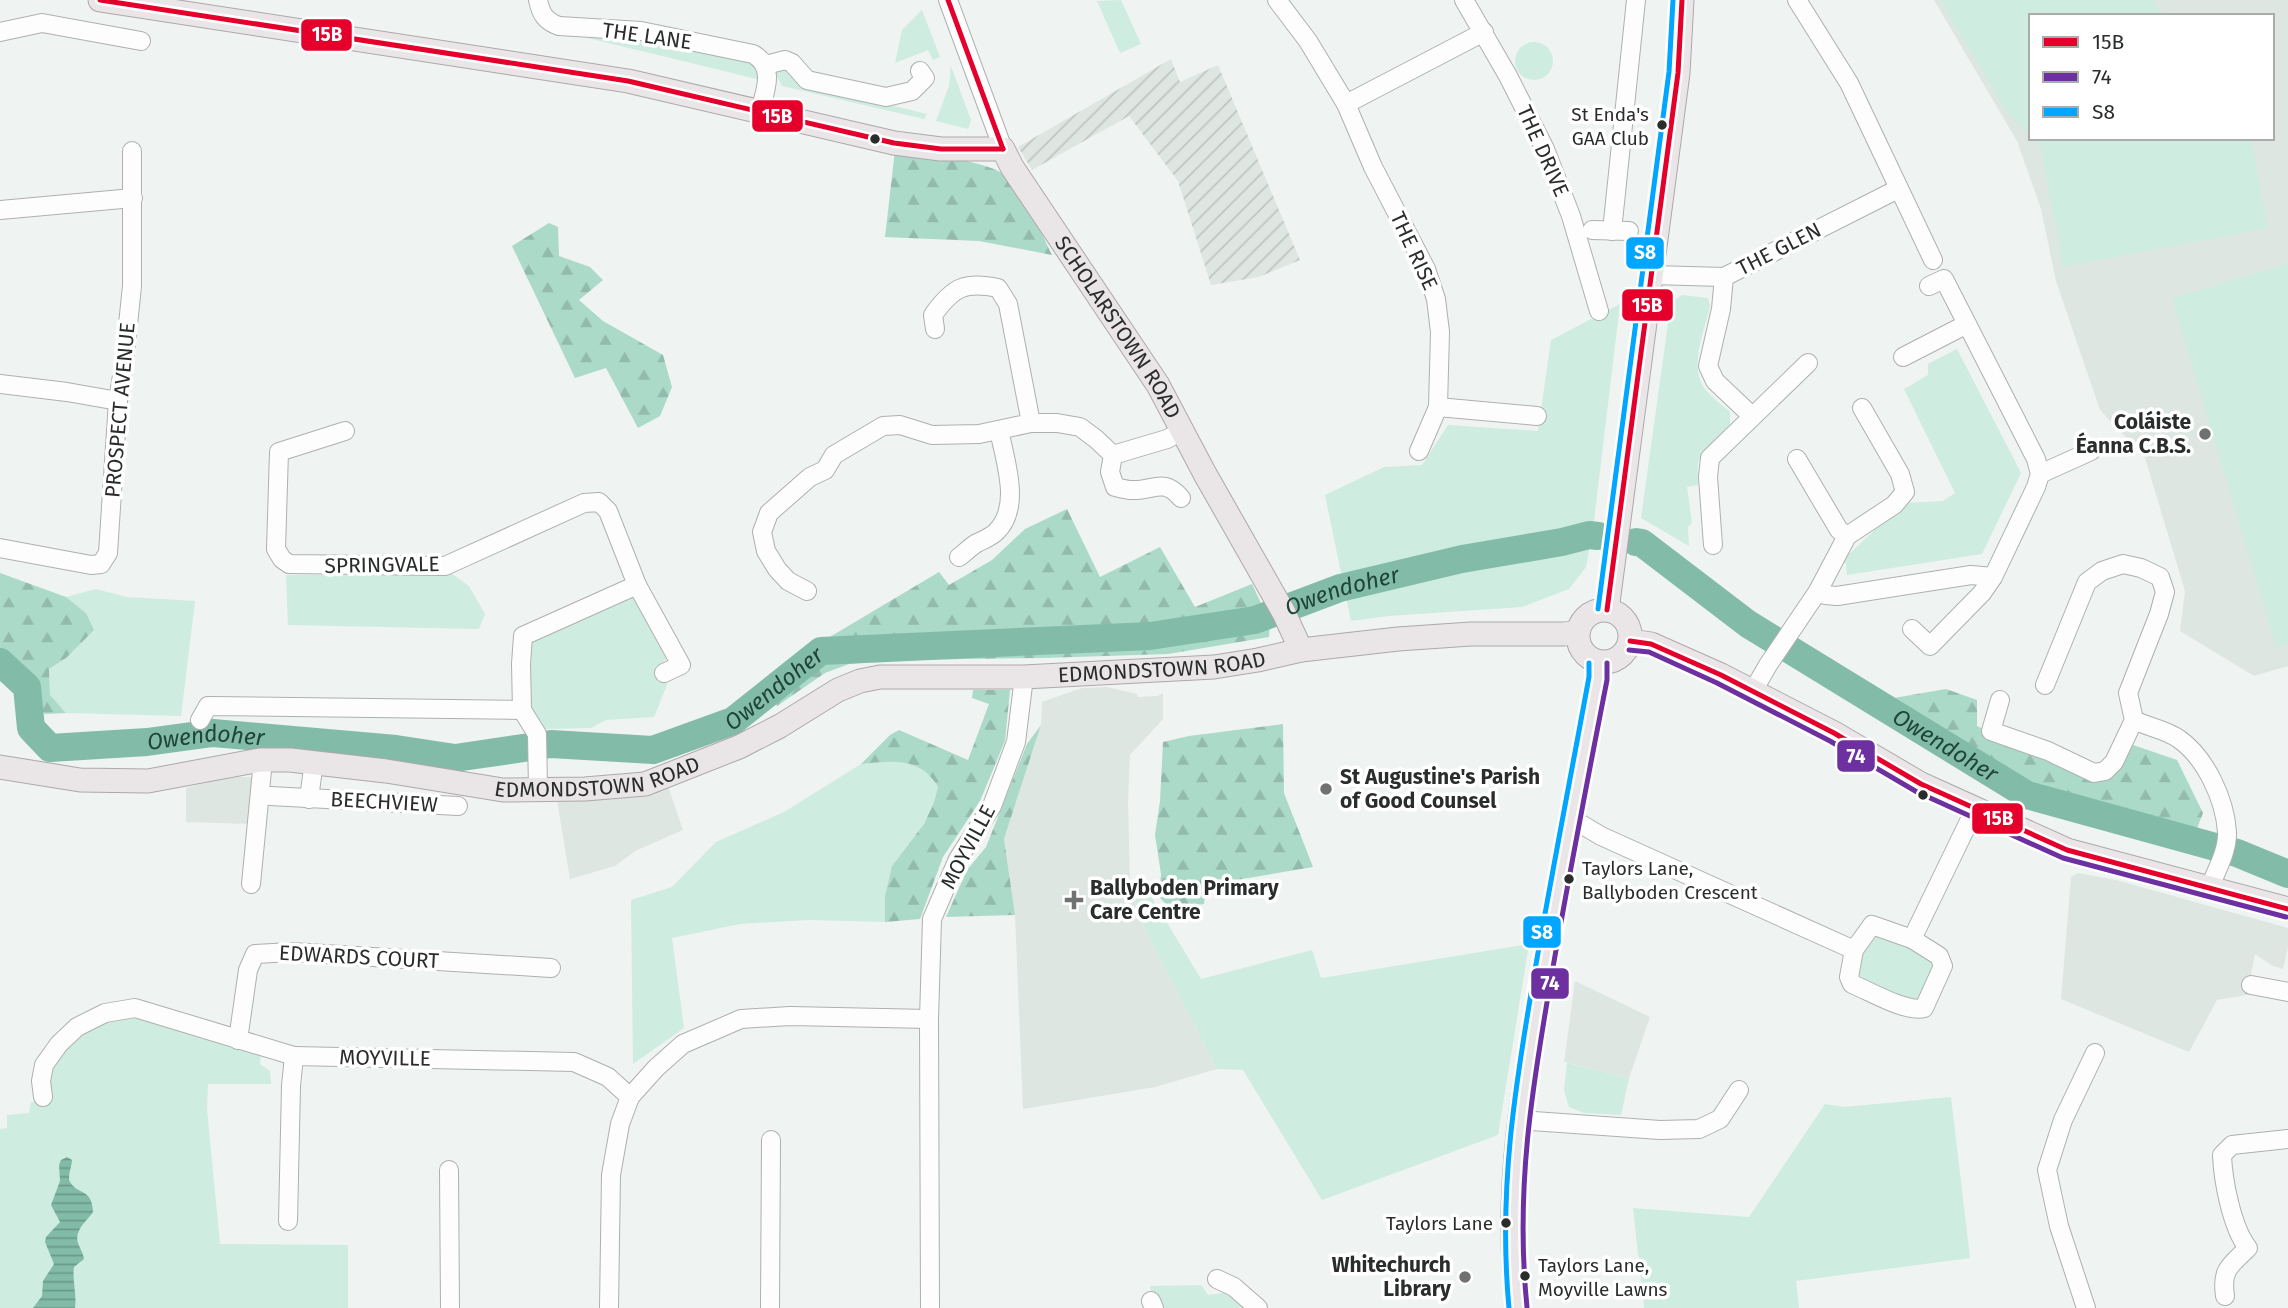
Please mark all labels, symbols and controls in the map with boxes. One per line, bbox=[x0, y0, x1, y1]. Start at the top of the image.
legend bbox=[2029, 14, 2274, 140]
street label: THE LANE bbox=[601, 17, 693, 55]
line badge: 15B bbox=[300, 18, 353, 52]
text: 15B bbox=[312, 23, 343, 46]
text: 15B bbox=[2092, 29, 2124, 55]
text: 74 bbox=[2092, 64, 2112, 90]
line badge: 15B bbox=[751, 99, 804, 133]
text: S8 bbox=[2092, 99, 2115, 125]
street label: THE DRIVE bbox=[1511, 101, 1575, 201]
place label: St Enda's GAA Club bbox=[1571, 103, 1649, 150]
text: 15B bbox=[762, 105, 793, 128]
marker: St Enda's GAA Club bbox=[1655, 118, 1669, 132]
unlabelled marker bbox=[868, 132, 882, 146]
street label: THE RISE bbox=[1385, 208, 1443, 294]
street label: THE GLEN bbox=[1732, 217, 1826, 281]
street label: SCHOLARSTOWN ROAD bbox=[1049, 231, 1186, 423]
line badge: S8 bbox=[1625, 236, 1665, 270]
text: S8 bbox=[1634, 241, 1656, 264]
line badge: 15B bbox=[1621, 288, 1674, 322]
text: 15B bbox=[1632, 294, 1663, 317]
street label: PROSPECT AVENUE bbox=[99, 321, 141, 499]
place label: Coláiste Éanna C.B.S. bbox=[2076, 409, 2191, 459]
marker: Coláiste Éanna C.B.S. bbox=[2197, 426, 2213, 442]
street label: SPRINGVALE bbox=[324, 551, 440, 579]
water label: Owendoher bbox=[1281, 560, 1403, 622]
water label: Owendoher bbox=[719, 640, 830, 736]
street label: EDMONDSTOWN ROAD bbox=[1057, 646, 1268, 688]
water label: Owendoher bbox=[1888, 702, 2004, 788]
water label: Owendoher bbox=[145, 719, 267, 756]
line badge: 74 bbox=[1836, 739, 1876, 773]
text: 74 bbox=[1847, 745, 1866, 768]
street label: EDMONDSTOWN ROAD bbox=[493, 751, 704, 803]
place label: St Augustine's Parish of Good Counsel bbox=[1340, 764, 1540, 814]
marker: St Augustine's Parish of Good Counsel bbox=[1318, 781, 1334, 797]
street label: BEECHVIEW bbox=[330, 786, 438, 818]
unlabelled marker bbox=[1916, 788, 1930, 802]
street label: MOYVILLE bbox=[935, 800, 1001, 894]
line badge: 15B bbox=[1971, 802, 2024, 835]
text: 15B bbox=[1983, 807, 2014, 830]
place label: Taylors Lane, Ballyboden Crescent bbox=[1582, 857, 1758, 904]
marker: Taylors Lane, Ballyboden Crescent bbox=[1562, 872, 1576, 886]
place label: Ballyboden Primary Care Centre bbox=[1090, 875, 1279, 925]
marker: Ballyboden Primary Care Centre bbox=[1064, 890, 1084, 910]
line badge: S8 bbox=[1522, 915, 1562, 949]
text: S8 bbox=[1531, 921, 1553, 944]
street label: EDWARDS COURT bbox=[278, 940, 440, 974]
line badge: 74 bbox=[1530, 967, 1570, 1000]
text: 74 bbox=[1541, 972, 1560, 995]
street label: MOYVILLE bbox=[339, 1044, 431, 1072]
place label: Taylors Lane bbox=[1386, 1212, 1493, 1235]
marker: Taylors Lane bbox=[1499, 1216, 1513, 1230]
place label: Whitechurch Library bbox=[1332, 1252, 1451, 1302]
place label: Taylors Lane, Moyville Lawns bbox=[1538, 1254, 1668, 1301]
marker: Whitechurch Library bbox=[1457, 1269, 1473, 1285]
marker: Taylors Lane, Moyville Lawns bbox=[1518, 1269, 1532, 1283]

